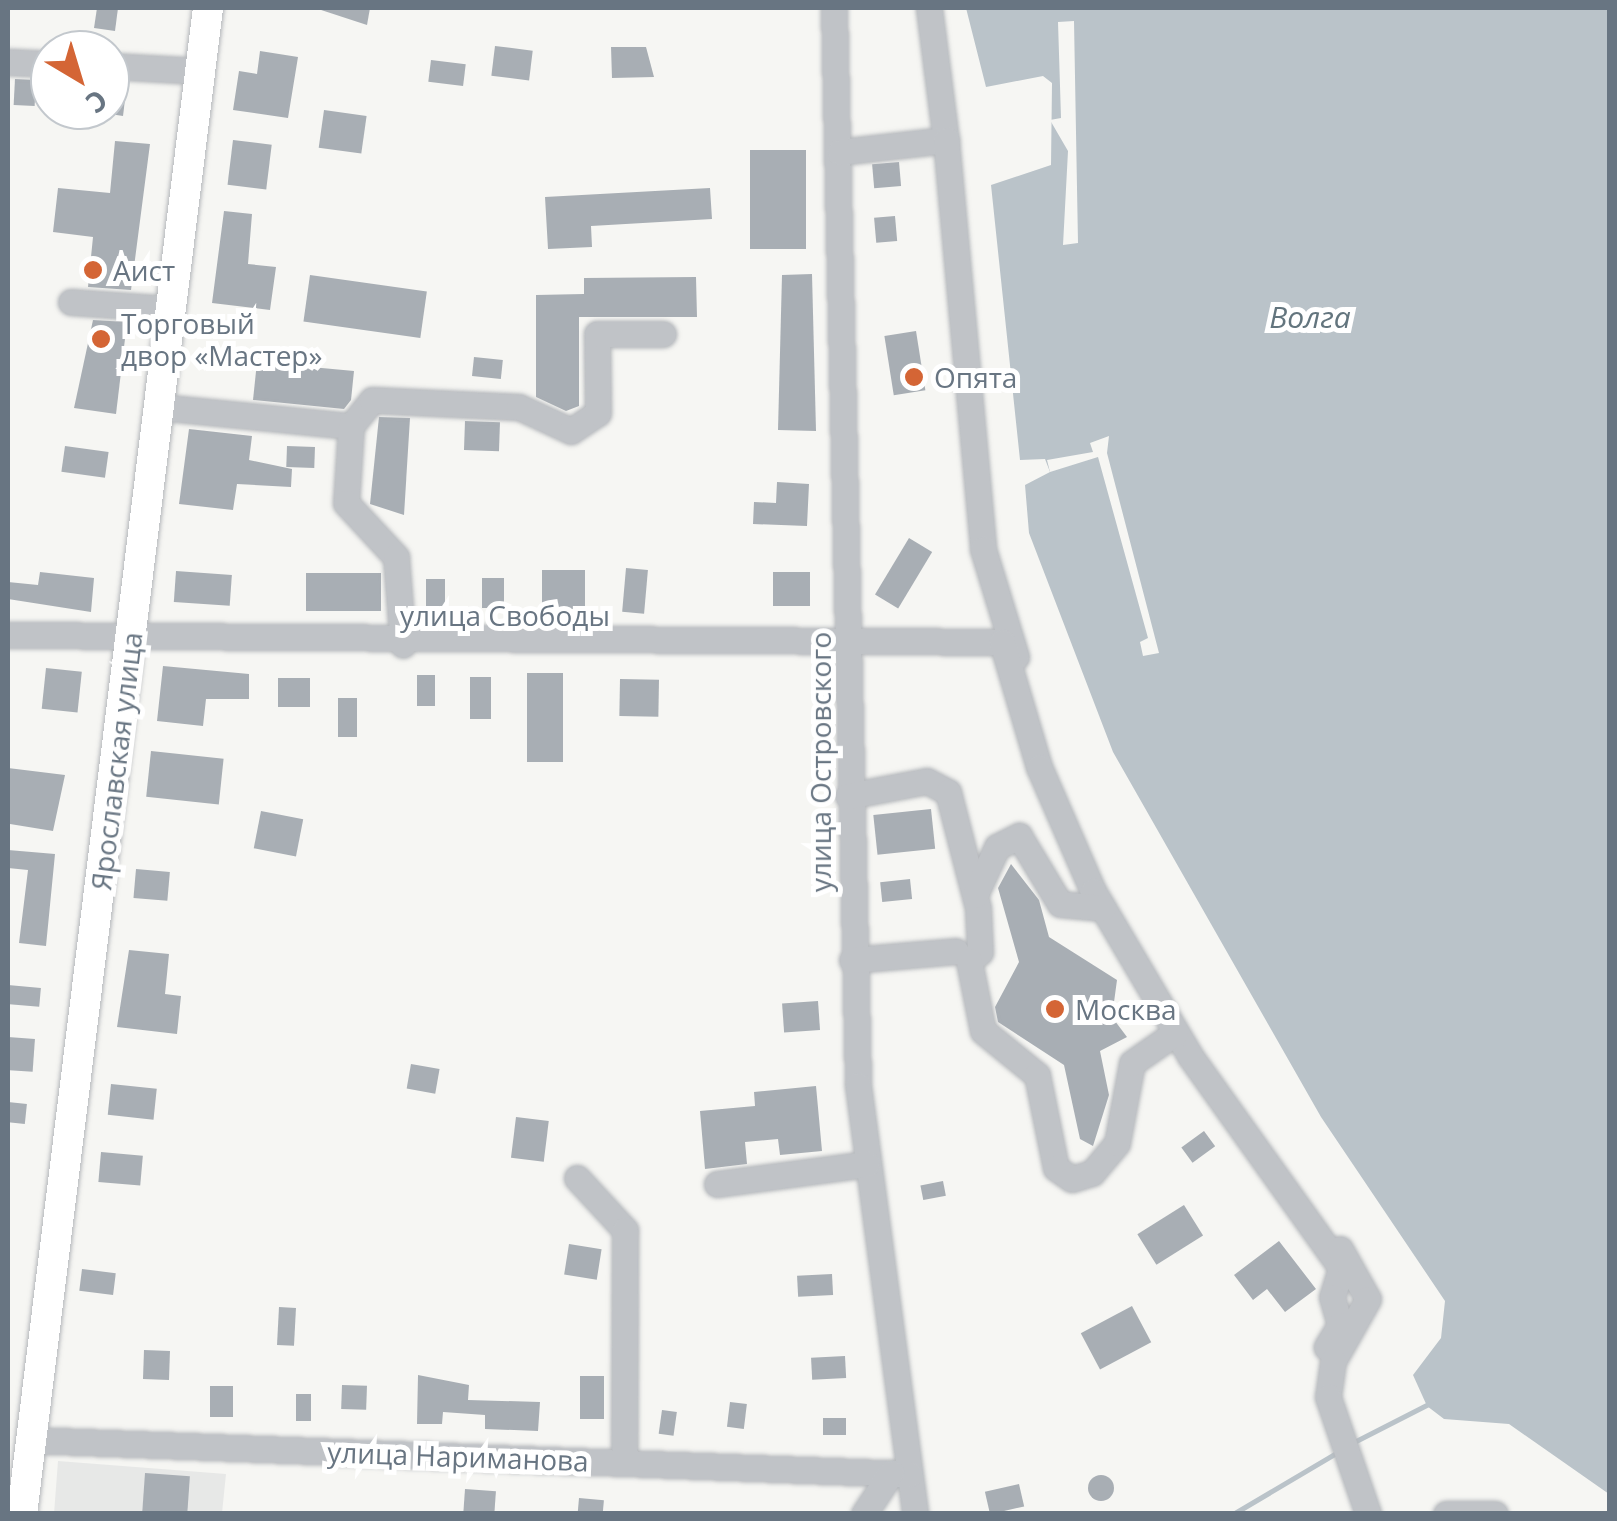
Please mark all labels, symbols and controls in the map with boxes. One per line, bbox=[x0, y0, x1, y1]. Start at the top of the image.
north arrow bbox=[30, 30, 130, 130]
text: С bbox=[79, 82, 116, 123]
place label: Аист bbox=[113, 253, 175, 287]
marker: Аист bbox=[82, 259, 104, 281]
water label: Волга bbox=[1269, 299, 1351, 335]
place label: Торговый двор «Мастер» bbox=[121, 306, 322, 372]
marker: Торговый двор «Мастер» bbox=[90, 328, 112, 350]
place label: Опята bbox=[934, 360, 1017, 394]
marker: Опята bbox=[903, 366, 925, 388]
street label: улица Свободы bbox=[400, 598, 610, 632]
street label: Ярославская улица bbox=[83, 630, 149, 892]
street label: улица Островского bbox=[803, 632, 837, 892]
place label: Москва bbox=[1075, 992, 1177, 1026]
marker: Москва bbox=[1044, 998, 1066, 1020]
street label: улица Нариманова bbox=[327, 1435, 589, 1477]

